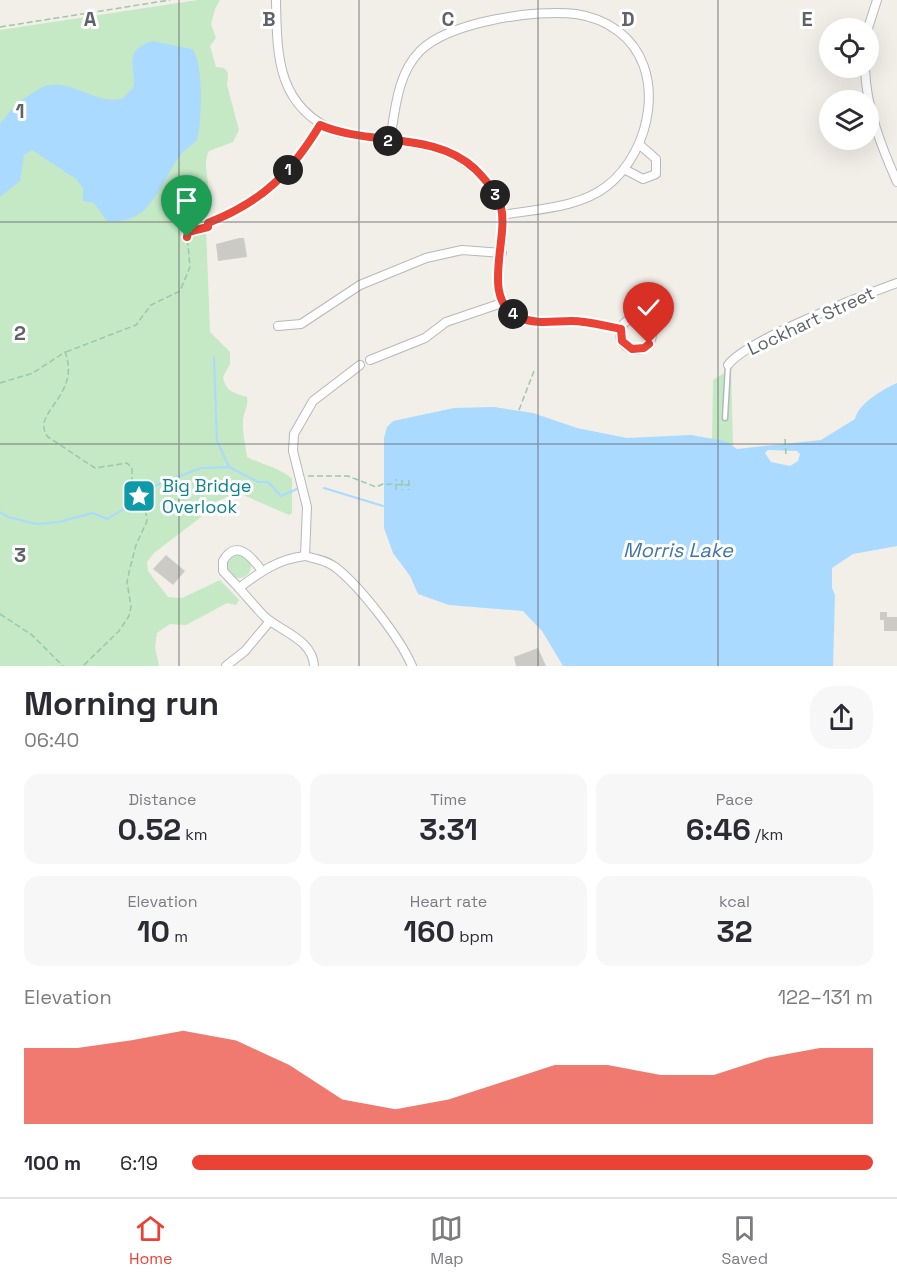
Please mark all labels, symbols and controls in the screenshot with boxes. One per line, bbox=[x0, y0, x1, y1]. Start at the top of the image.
text: A bbox=[84, 6, 97, 32]
text: B bbox=[262, 6, 276, 32]
text: C bbox=[442, 6, 455, 32]
text: D bbox=[621, 6, 635, 32]
text: E bbox=[801, 6, 813, 32]
map controls bbox=[819, 18, 879, 150]
button: locate bbox=[819, 18, 879, 78]
button: layers bbox=[819, 90, 879, 150]
text: 1 bbox=[15, 98, 25, 124]
pin: 2 bbox=[373, 126, 403, 156]
text: 2 bbox=[383, 130, 393, 151]
pin: 1 bbox=[273, 155, 303, 185]
text: 1 bbox=[284, 159, 292, 180]
pin bbox=[161, 175, 212, 237]
pin: 3 bbox=[480, 180, 510, 210]
icon: arrive bbox=[170, 184, 203, 217]
text: 3 bbox=[490, 184, 500, 205]
street label: Lockhart Street bbox=[744, 281, 878, 360]
pin bbox=[623, 282, 674, 344]
icon: check bbox=[632, 291, 665, 324]
pin: 4 bbox=[498, 299, 528, 329]
text: 4 bbox=[508, 303, 518, 324]
text: 2 bbox=[14, 320, 26, 346]
place label: Big Bridge Overlook bbox=[162, 474, 251, 518]
place icon: Big Bridge Overlook bbox=[121, 478, 157, 514]
water label: Morris Lake bbox=[623, 537, 734, 563]
text: 3 bbox=[14, 542, 26, 568]
text: Morning run bbox=[24, 683, 219, 725]
button: share bbox=[810, 686, 873, 749]
text: 06:40 bbox=[24, 727, 79, 753]
text: Distance bbox=[128, 789, 197, 810]
text: Time bbox=[430, 789, 467, 810]
text: Pace bbox=[716, 789, 753, 810]
text: 0.52 bbox=[117, 810, 181, 849]
text: 3:31 bbox=[419, 810, 478, 849]
text: 6:46 bbox=[686, 810, 751, 849]
text: km bbox=[181, 824, 208, 845]
text: /km bbox=[751, 824, 783, 845]
text: Elevation bbox=[127, 891, 198, 912]
text: Heart rate bbox=[410, 891, 487, 912]
text: kcal bbox=[719, 891, 750, 912]
text: 10 bbox=[137, 912, 170, 951]
text: 160 bbox=[403, 912, 455, 951]
text: 32 bbox=[716, 912, 753, 951]
text: m bbox=[170, 926, 188, 947]
text: bpm bbox=[455, 926, 494, 947]
text: Elevation bbox=[24, 984, 112, 1010]
text: 122–131 m bbox=[778, 984, 873, 1010]
text: 100 m bbox=[24, 1150, 81, 1176]
text: 6:19 bbox=[120, 1150, 158, 1176]
tab: Home bbox=[129, 1212, 173, 1269]
tab: Map bbox=[430, 1212, 464, 1269]
tab: Saved bbox=[721, 1212, 768, 1269]

